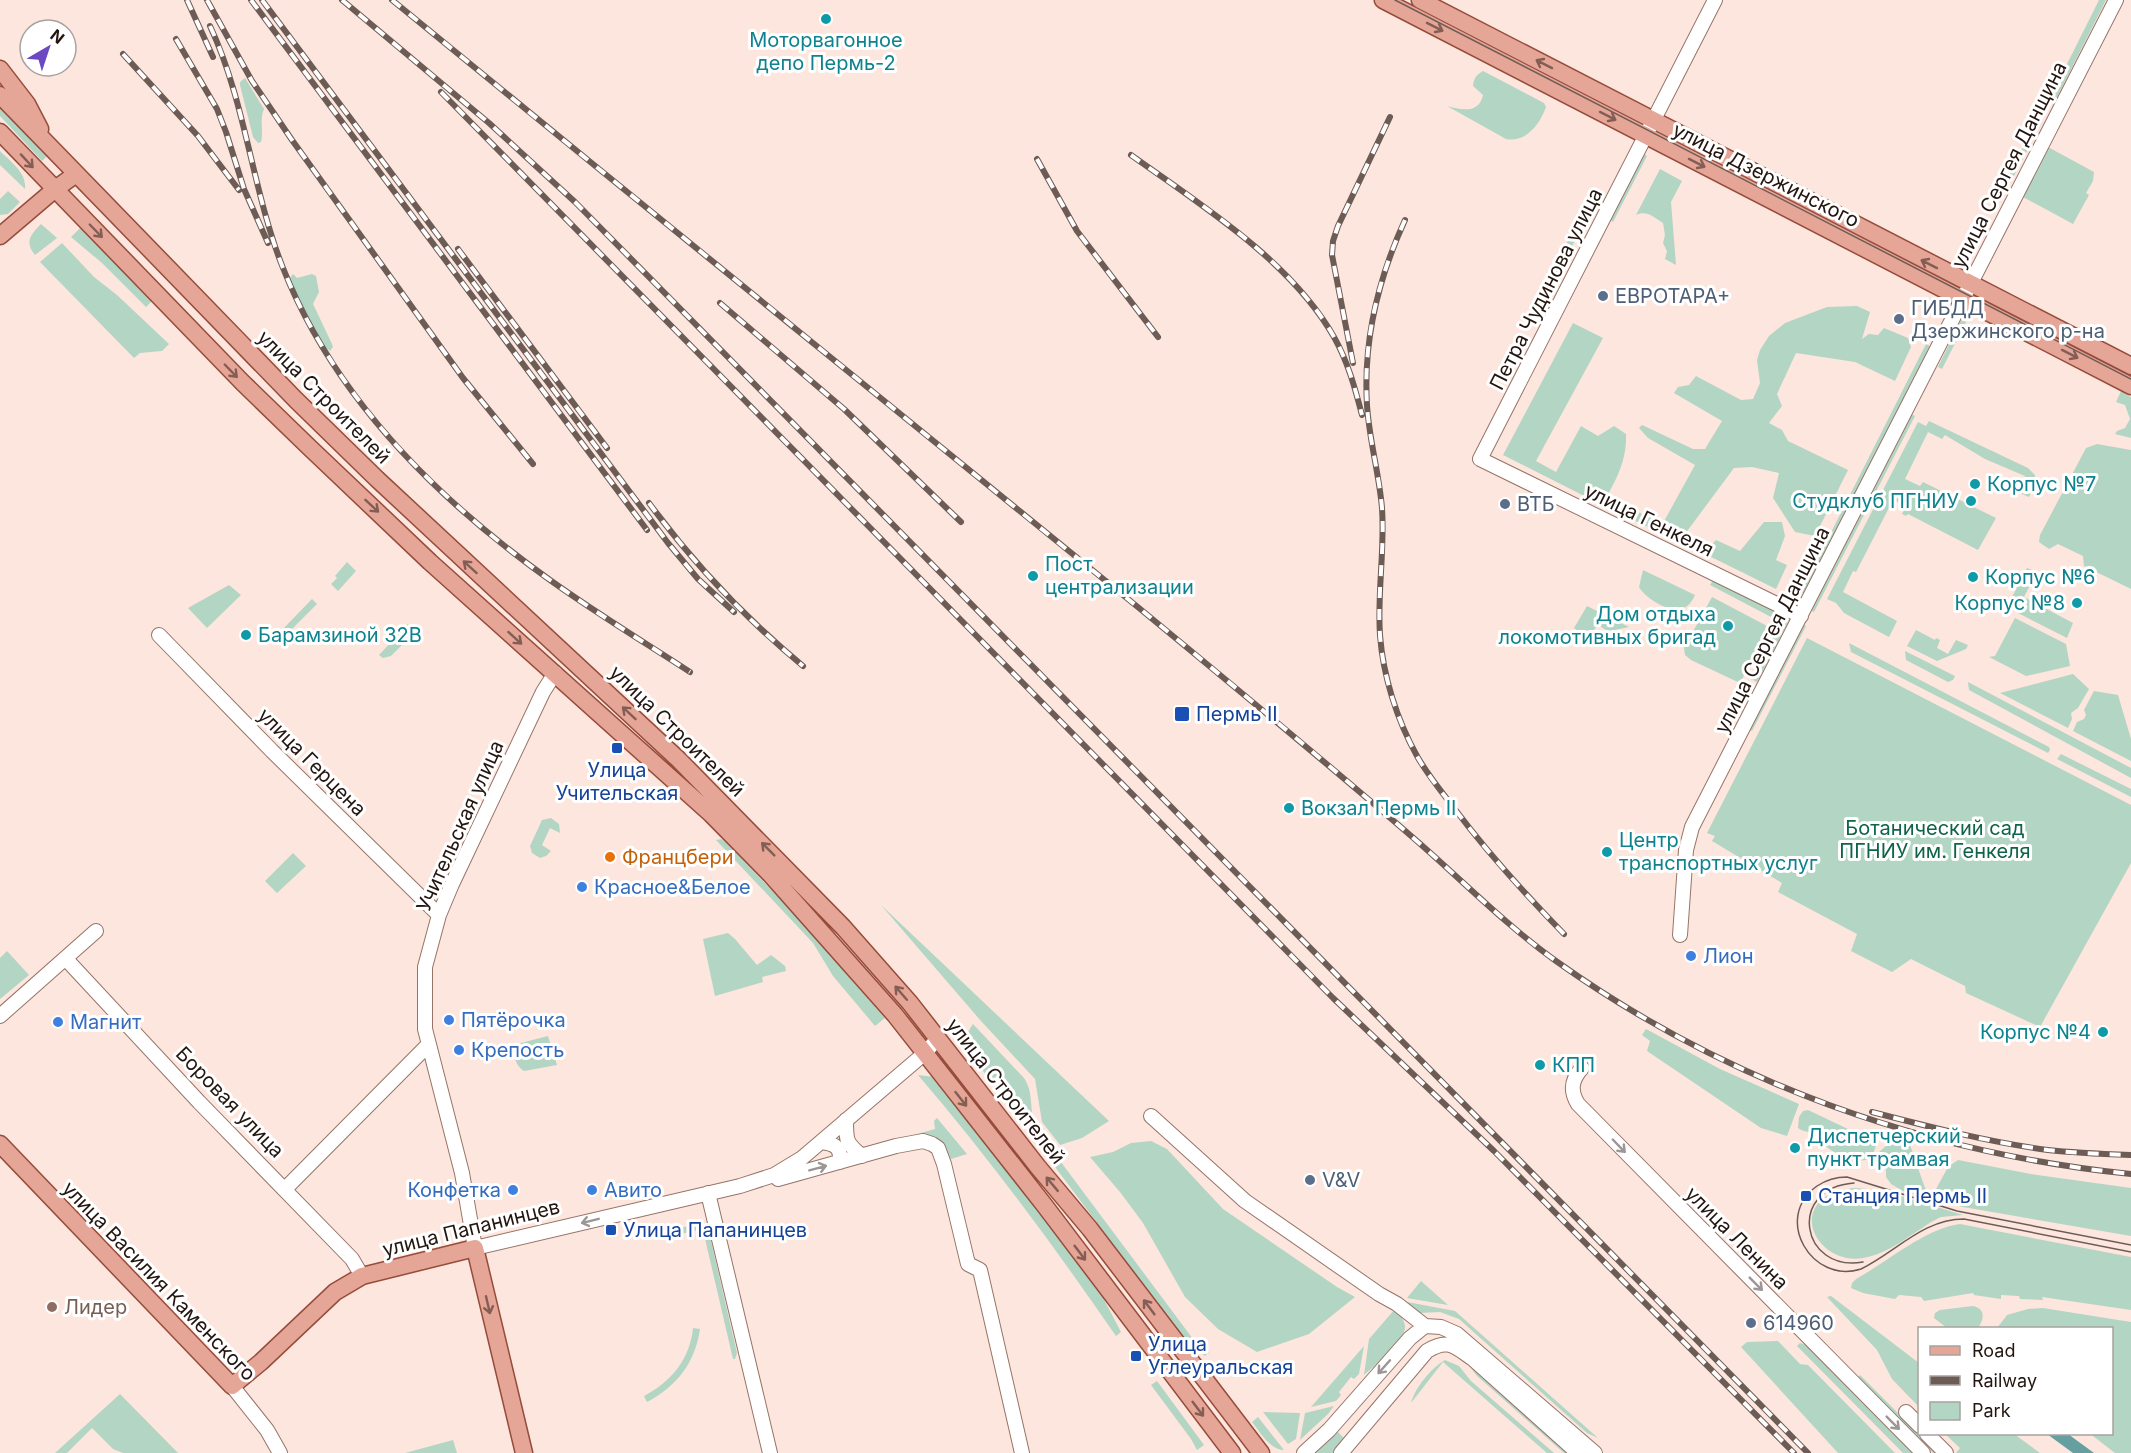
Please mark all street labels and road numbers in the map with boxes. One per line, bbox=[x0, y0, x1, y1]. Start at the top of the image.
street label: улица Сергея Данщина bbox=[1946, 58, 2072, 272]
street label: улица Дзержинского bbox=[1669, 117, 1863, 233]
street label: Петра Чудинова улица bbox=[1485, 184, 1607, 394]
street label: улица Строителей bbox=[252, 325, 396, 469]
street label: улица Генкеля bbox=[1581, 478, 1717, 562]
street label: улица Сергея Данщина bbox=[1709, 523, 1835, 737]
street label: улица Строителей bbox=[604, 660, 750, 802]
street label: улица Герцена bbox=[253, 703, 371, 821]
street label: Учительская улица bbox=[411, 737, 509, 915]
street label: улица Строителей bbox=[942, 1013, 1070, 1169]
street label: Боровая улица bbox=[171, 1041, 289, 1163]
street label: улица Василия Каменского bbox=[57, 1176, 261, 1386]
street label: улица Ленина bbox=[1681, 1182, 1793, 1294]
street label: улица Папанинцев bbox=[380, 1194, 562, 1262]

